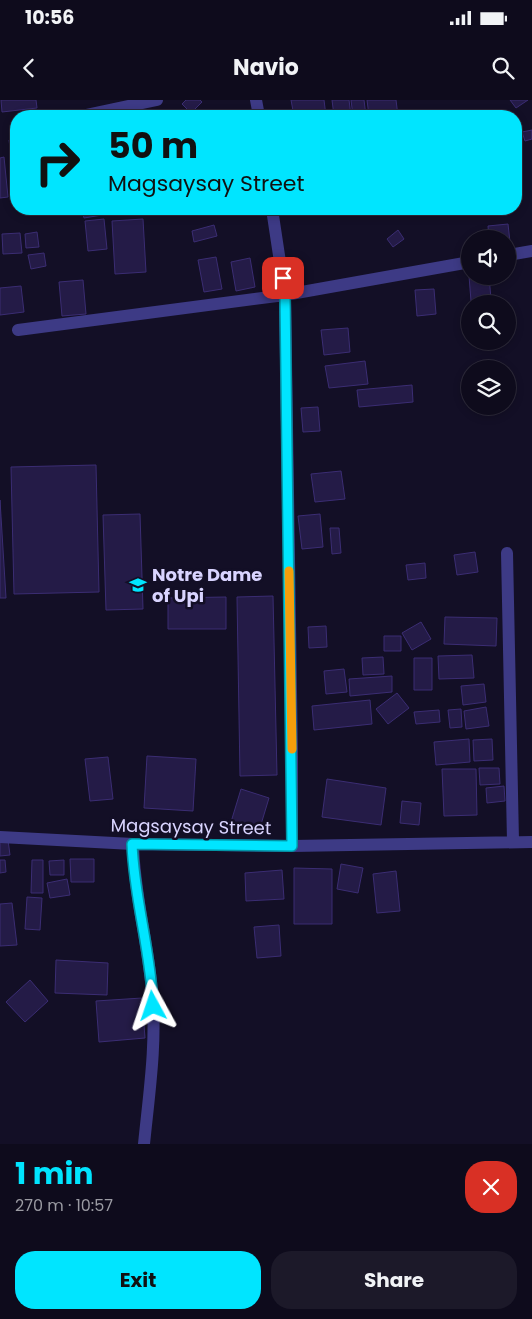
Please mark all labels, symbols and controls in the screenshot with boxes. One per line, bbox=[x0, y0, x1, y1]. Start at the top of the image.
text: 10:56 bbox=[25, 4, 74, 31]
text: Navio bbox=[233, 52, 299, 83]
icon: back bbox=[15, 54, 43, 82]
icon: search bbox=[489, 54, 517, 82]
text: 50 m bbox=[108, 121, 198, 170]
icon: right bbox=[25, 130, 90, 195]
text: Magsaysay Street bbox=[108, 168, 304, 199]
map controls bbox=[461, 230, 516, 415]
button: sound bbox=[461, 230, 516, 285]
pin bbox=[262, 257, 304, 299]
icon: arrive bbox=[269, 264, 297, 292]
button: search bbox=[461, 295, 516, 350]
button: layers bbox=[461, 360, 516, 415]
place label: Notre Dame of Upi bbox=[152, 562, 262, 608]
school or university icon: Notre Dame of Upi bbox=[128, 575, 148, 595]
street label: Magsaysay Street bbox=[110, 813, 272, 840]
position arrow bbox=[126, 979, 178, 1031]
text: 1 min bbox=[15, 1152, 93, 1195]
button: close bbox=[465, 1161, 517, 1213]
text: 270 m · 10:57 bbox=[15, 1194, 113, 1217]
button: Exit bbox=[15, 1251, 261, 1309]
button: Share bbox=[271, 1251, 517, 1309]

